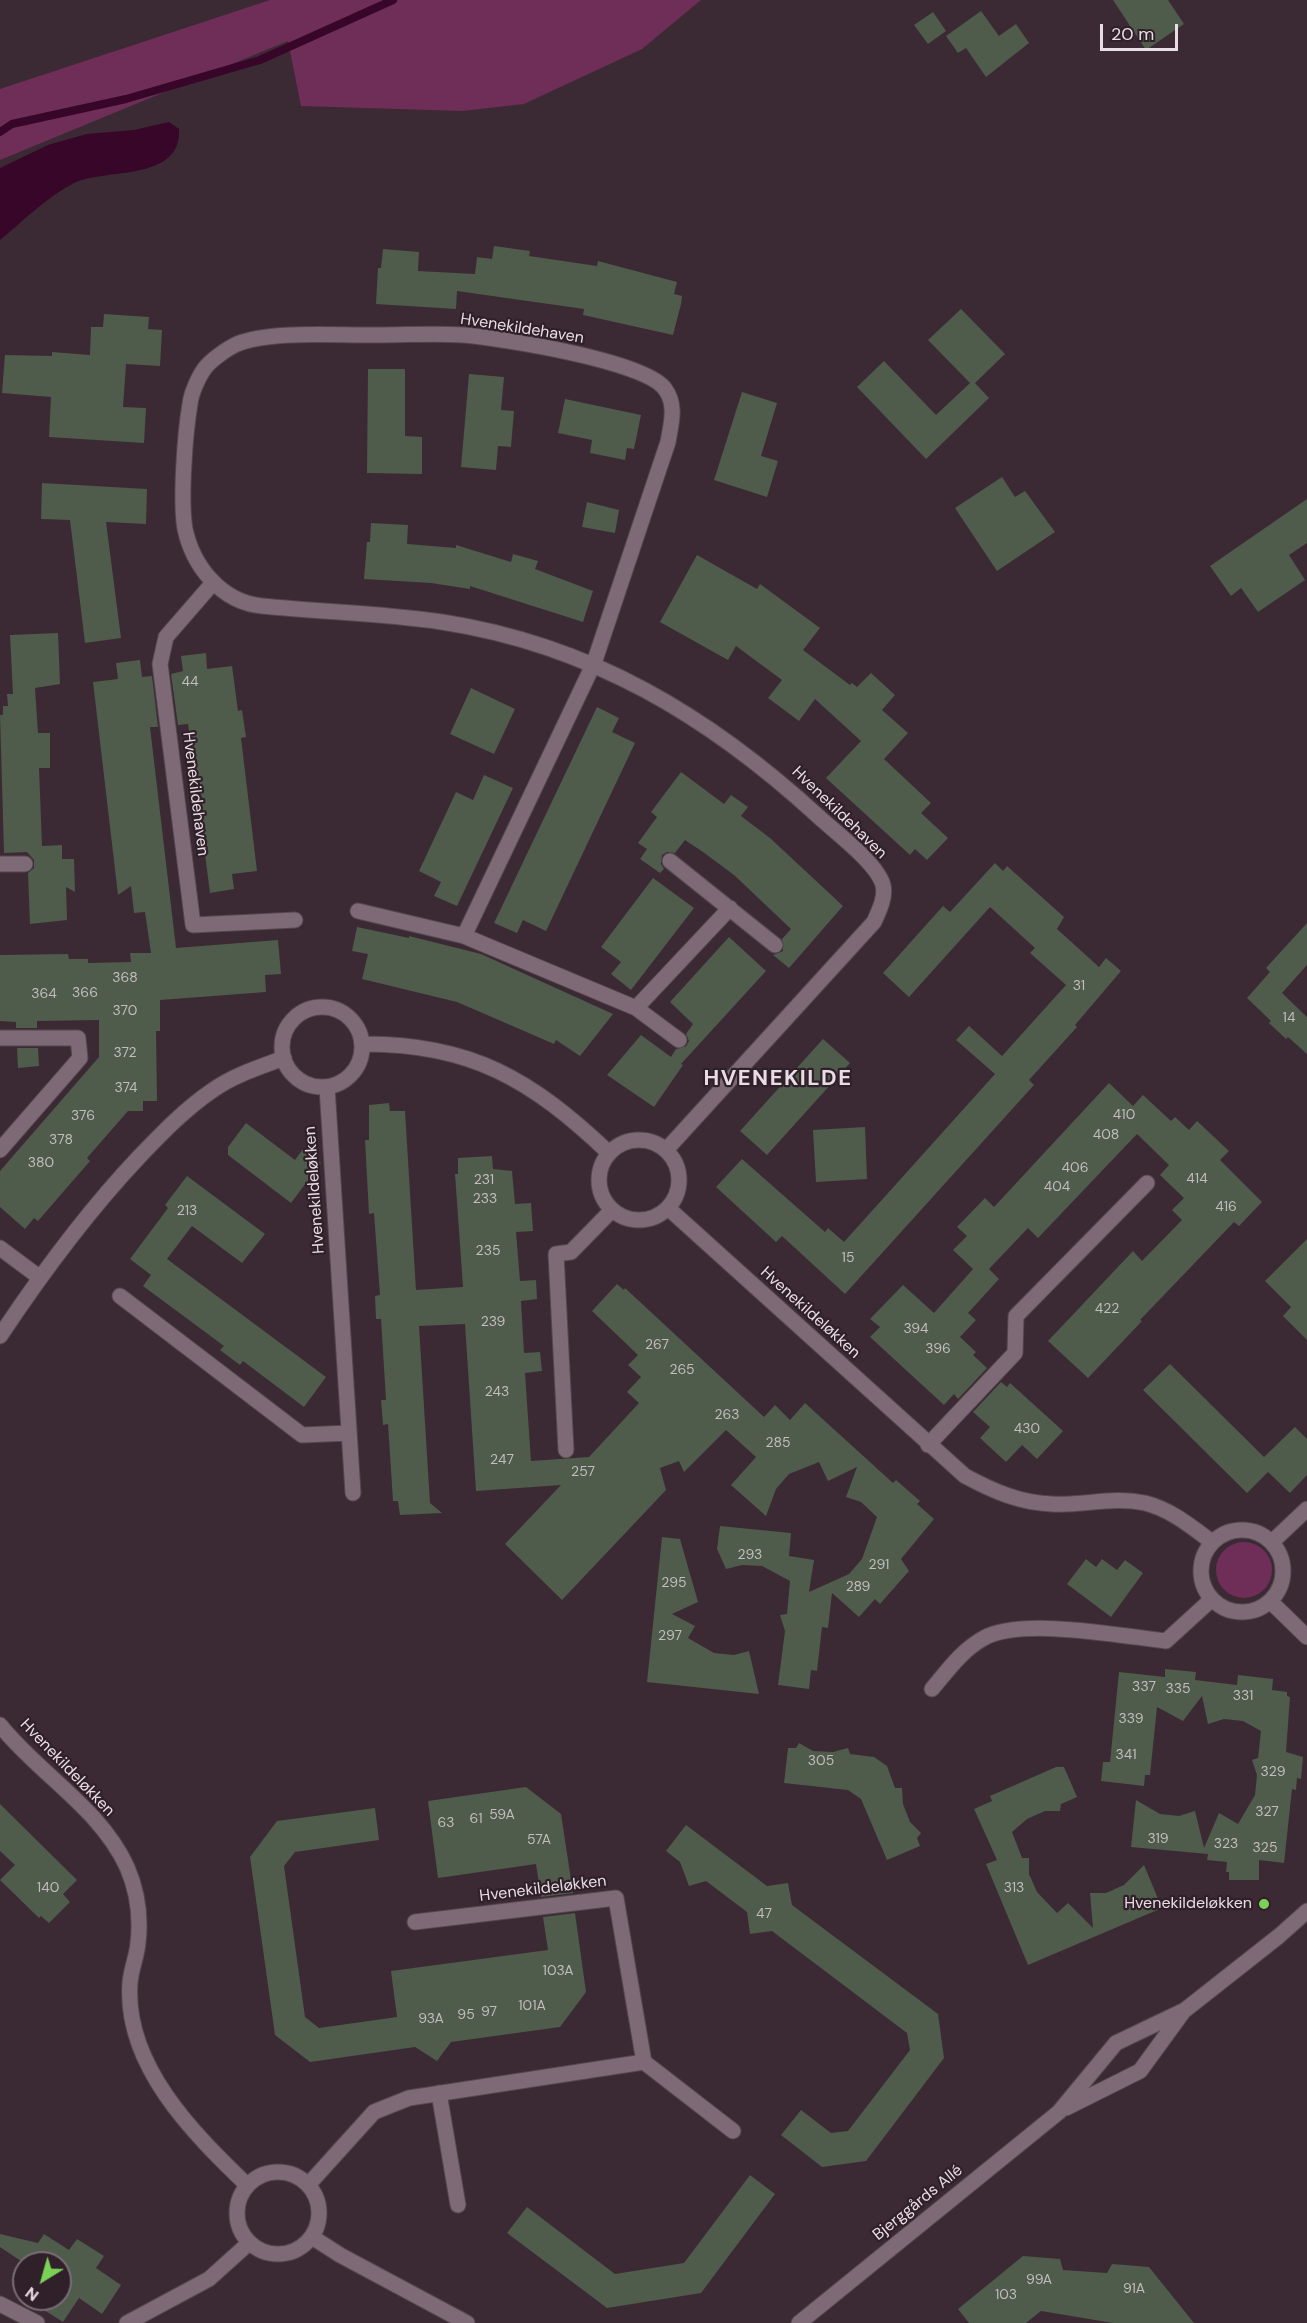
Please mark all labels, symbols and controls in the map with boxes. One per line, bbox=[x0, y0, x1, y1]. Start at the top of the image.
scale bar bbox=[1103, 12, 1181, 50]
text: 20 m bbox=[1111, 22, 1154, 46]
street label: Hvenekildehaven bbox=[459, 310, 585, 348]
house number: 44 bbox=[182, 674, 198, 690]
street label: Hvenekildehaven bbox=[178, 731, 212, 857]
street label: Hvenekildehaven bbox=[787, 763, 891, 863]
house number: 368 bbox=[112, 970, 138, 986]
house number: 31 bbox=[1073, 978, 1085, 994]
house number: 366 bbox=[72, 985, 98, 1001]
house number: 364 bbox=[31, 986, 57, 1002]
house number: 370 bbox=[113, 1003, 137, 1019]
house number: 14 bbox=[1283, 1010, 1295, 1026]
house number: 372 bbox=[113, 1045, 137, 1061]
district label: HVENEKILDE bbox=[704, 1066, 852, 1092]
house number: 374 bbox=[114, 1080, 138, 1096]
house number: 410 bbox=[1113, 1107, 1135, 1123]
house number: 376 bbox=[71, 1108, 95, 1124]
street label: Hvenekildeløkken bbox=[301, 1126, 329, 1254]
house number: 408 bbox=[1093, 1127, 1119, 1143]
house number: 378 bbox=[49, 1132, 73, 1148]
house number: 380 bbox=[28, 1155, 54, 1171]
house number: 406 bbox=[1062, 1160, 1088, 1176]
house number: 414 bbox=[1186, 1171, 1208, 1187]
house number: 231 bbox=[474, 1172, 494, 1188]
house number: 404 bbox=[1044, 1179, 1070, 1195]
house number: 233 bbox=[473, 1191, 497, 1207]
house number: 416 bbox=[1215, 1199, 1237, 1215]
house number: 213 bbox=[177, 1203, 197, 1219]
house number: 235 bbox=[476, 1243, 500, 1259]
house number: 15 bbox=[842, 1250, 854, 1266]
street label: Hvenekildeløkken bbox=[756, 1263, 864, 1363]
house number: 422 bbox=[1095, 1301, 1119, 1317]
house number: 239 bbox=[481, 1314, 505, 1330]
house number: 394 bbox=[903, 1321, 929, 1337]
house number: 267 bbox=[645, 1337, 669, 1353]
house number: 396 bbox=[925, 1341, 951, 1357]
house number: 265 bbox=[669, 1362, 695, 1378]
house number: 243 bbox=[485, 1384, 509, 1400]
house number: 263 bbox=[714, 1407, 740, 1423]
house number: 430 bbox=[1014, 1421, 1040, 1437]
house number: 285 bbox=[766, 1435, 790, 1451]
house number: 247 bbox=[490, 1452, 514, 1468]
house number: 257 bbox=[571, 1464, 595, 1480]
house number: 293 bbox=[738, 1547, 762, 1563]
house number: 291 bbox=[869, 1557, 889, 1573]
house number: 295 bbox=[661, 1575, 687, 1591]
house number: 289 bbox=[846, 1579, 870, 1595]
house number: 297 bbox=[658, 1628, 682, 1644]
house number: 337 bbox=[1132, 1679, 1156, 1695]
house number: 335 bbox=[1165, 1681, 1191, 1697]
house number: 331 bbox=[1233, 1688, 1253, 1704]
house number: 339 bbox=[1119, 1711, 1143, 1727]
street label: Hvenekildeløkken bbox=[16, 1715, 118, 1821]
house number: 341 bbox=[1115, 1747, 1137, 1763]
house number: 305 bbox=[808, 1753, 834, 1769]
house number: 329 bbox=[1261, 1764, 1285, 1780]
house number: 327 bbox=[1255, 1804, 1279, 1820]
house number: 59A bbox=[489, 1807, 515, 1823]
house number: 61 bbox=[469, 1811, 483, 1827]
house number: 63 bbox=[437, 1815, 455, 1831]
house number: 319 bbox=[1147, 1831, 1169, 1847]
house number: 57A bbox=[527, 1832, 551, 1848]
house number: 323 bbox=[1214, 1836, 1238, 1852]
house number: 325 bbox=[1253, 1840, 1277, 1856]
street label: Hvenekildeløkken bbox=[478, 1872, 608, 1906]
house number: 140 bbox=[37, 1880, 59, 1896]
house number: 313 bbox=[1004, 1880, 1024, 1896]
place label: Hvenekildeløkken bbox=[1124, 1894, 1252, 1914]
marker: Hvenekildeløkken bbox=[1257, 1897, 1271, 1911]
house number: 47 bbox=[756, 1906, 772, 1922]
house number: 103A bbox=[543, 1963, 573, 1979]
house number: 101A bbox=[518, 1998, 546, 2014]
house number: 97 bbox=[481, 2004, 497, 2020]
house number: 95 bbox=[457, 2007, 475, 2023]
house number: 93A bbox=[418, 2011, 444, 2027]
street label: Bjerggårds Allé bbox=[869, 2161, 967, 2245]
north arrow bbox=[12, 2251, 72, 2311]
house number: 99A bbox=[1026, 2272, 1052, 2288]
house number: 91A bbox=[1123, 2281, 1145, 2297]
text: N bbox=[21, 2282, 43, 2306]
house number: 103 bbox=[995, 2287, 1017, 2303]

